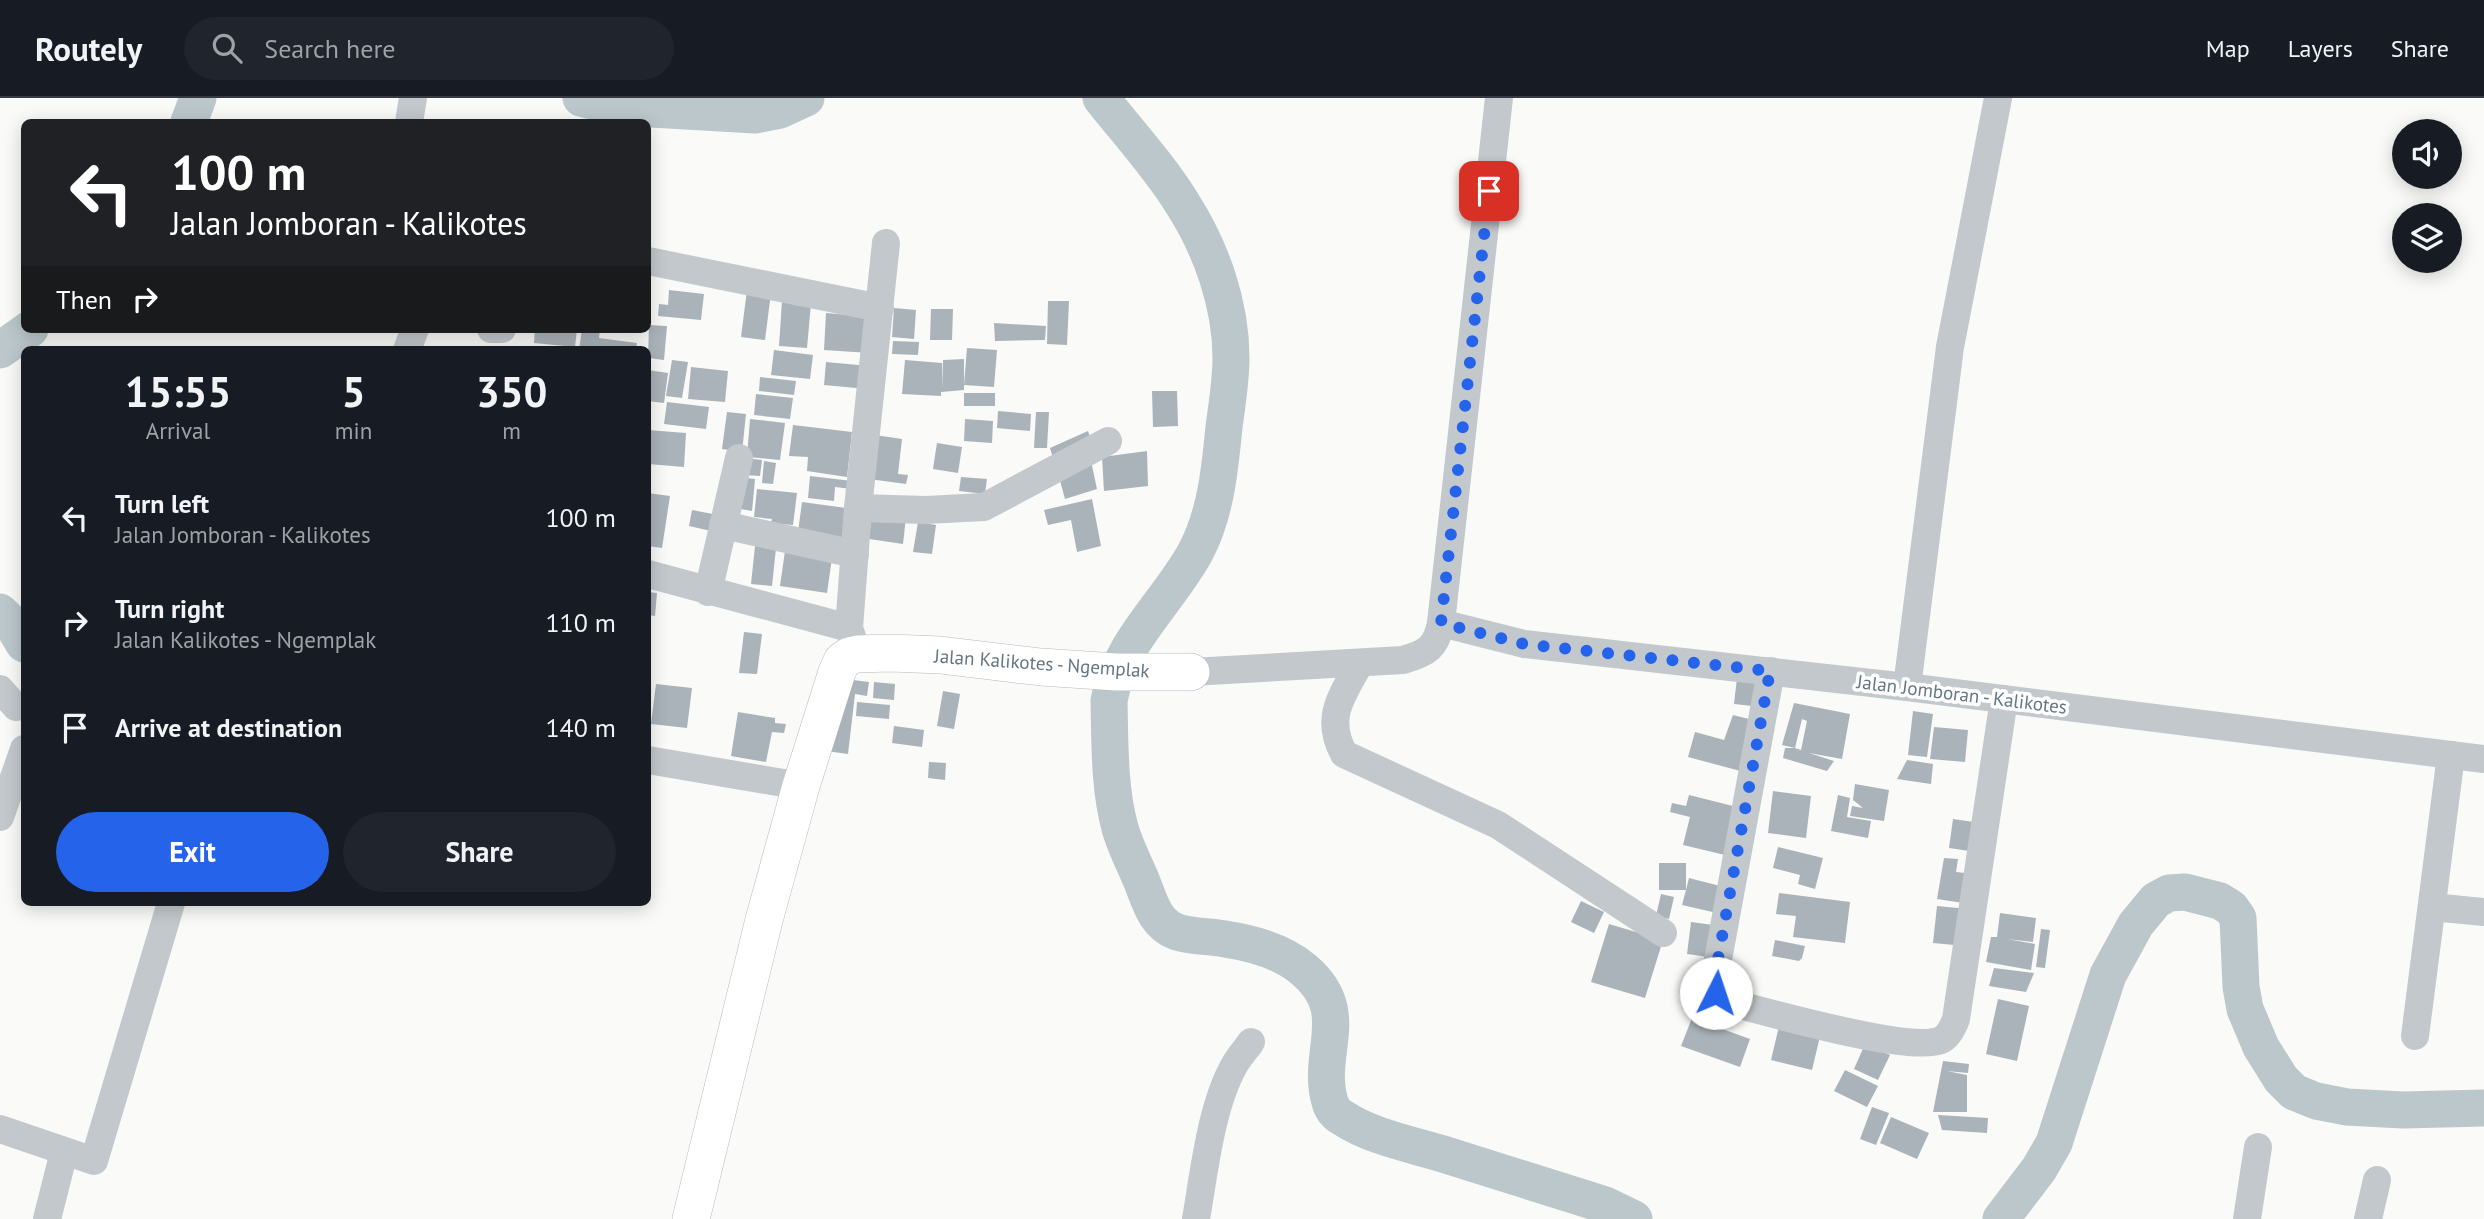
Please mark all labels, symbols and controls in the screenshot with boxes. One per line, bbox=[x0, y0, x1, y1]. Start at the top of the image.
search box bbox=[184, 17, 674, 80]
text: Routely bbox=[35, 27, 142, 70]
icon: search bbox=[208, 29, 246, 67]
text: Search here bbox=[264, 32, 395, 65]
text: Map bbox=[2206, 33, 2250, 64]
text: Layers bbox=[2288, 33, 2353, 64]
text: Share bbox=[2391, 33, 2449, 64]
map controls bbox=[2392, 119, 2462, 273]
button: sound bbox=[2392, 119, 2462, 189]
text: 100 m bbox=[171, 140, 306, 204]
icon: left bbox=[56, 147, 147, 238]
pin bbox=[1459, 161, 1519, 221]
icon: arrive bbox=[1470, 172, 1508, 210]
text: Jalan Jomboran - Kalikotes bbox=[171, 202, 527, 244]
button: layers bbox=[2392, 203, 2462, 273]
icon: right bbox=[126, 280, 164, 318]
text: Then bbox=[56, 283, 112, 316]
text: 15:55 bbox=[125, 364, 231, 419]
text: 5 bbox=[342, 364, 365, 419]
text: 350 bbox=[476, 364, 547, 419]
text: Arrival bbox=[146, 416, 210, 445]
text: min bbox=[335, 416, 372, 445]
text: m bbox=[502, 416, 521, 445]
text: Turn left bbox=[115, 487, 209, 520]
icon: left bbox=[56, 499, 94, 537]
text: 100 m bbox=[545, 501, 616, 534]
text: Jalan Jomboran - Kalikotes bbox=[115, 520, 371, 549]
text: Turn right bbox=[115, 592, 224, 625]
icon: right bbox=[56, 604, 94, 642]
text: 110 m bbox=[545, 606, 616, 639]
text: Jalan Kalikotes - Ngemplak bbox=[115, 625, 376, 654]
street label: Jalan Kalikotes - Ngemplak bbox=[933, 643, 1150, 682]
street label: Jalan Jomboran - Kalikotes bbox=[1855, 669, 2068, 719]
icon: arrive bbox=[56, 709, 94, 747]
text: Arrive at destination bbox=[115, 711, 342, 744]
text: 140 m bbox=[545, 711, 616, 744]
button: Exit bbox=[56, 812, 329, 892]
button: Share bbox=[343, 812, 616, 892]
position arrow bbox=[1679, 956, 1753, 1030]

